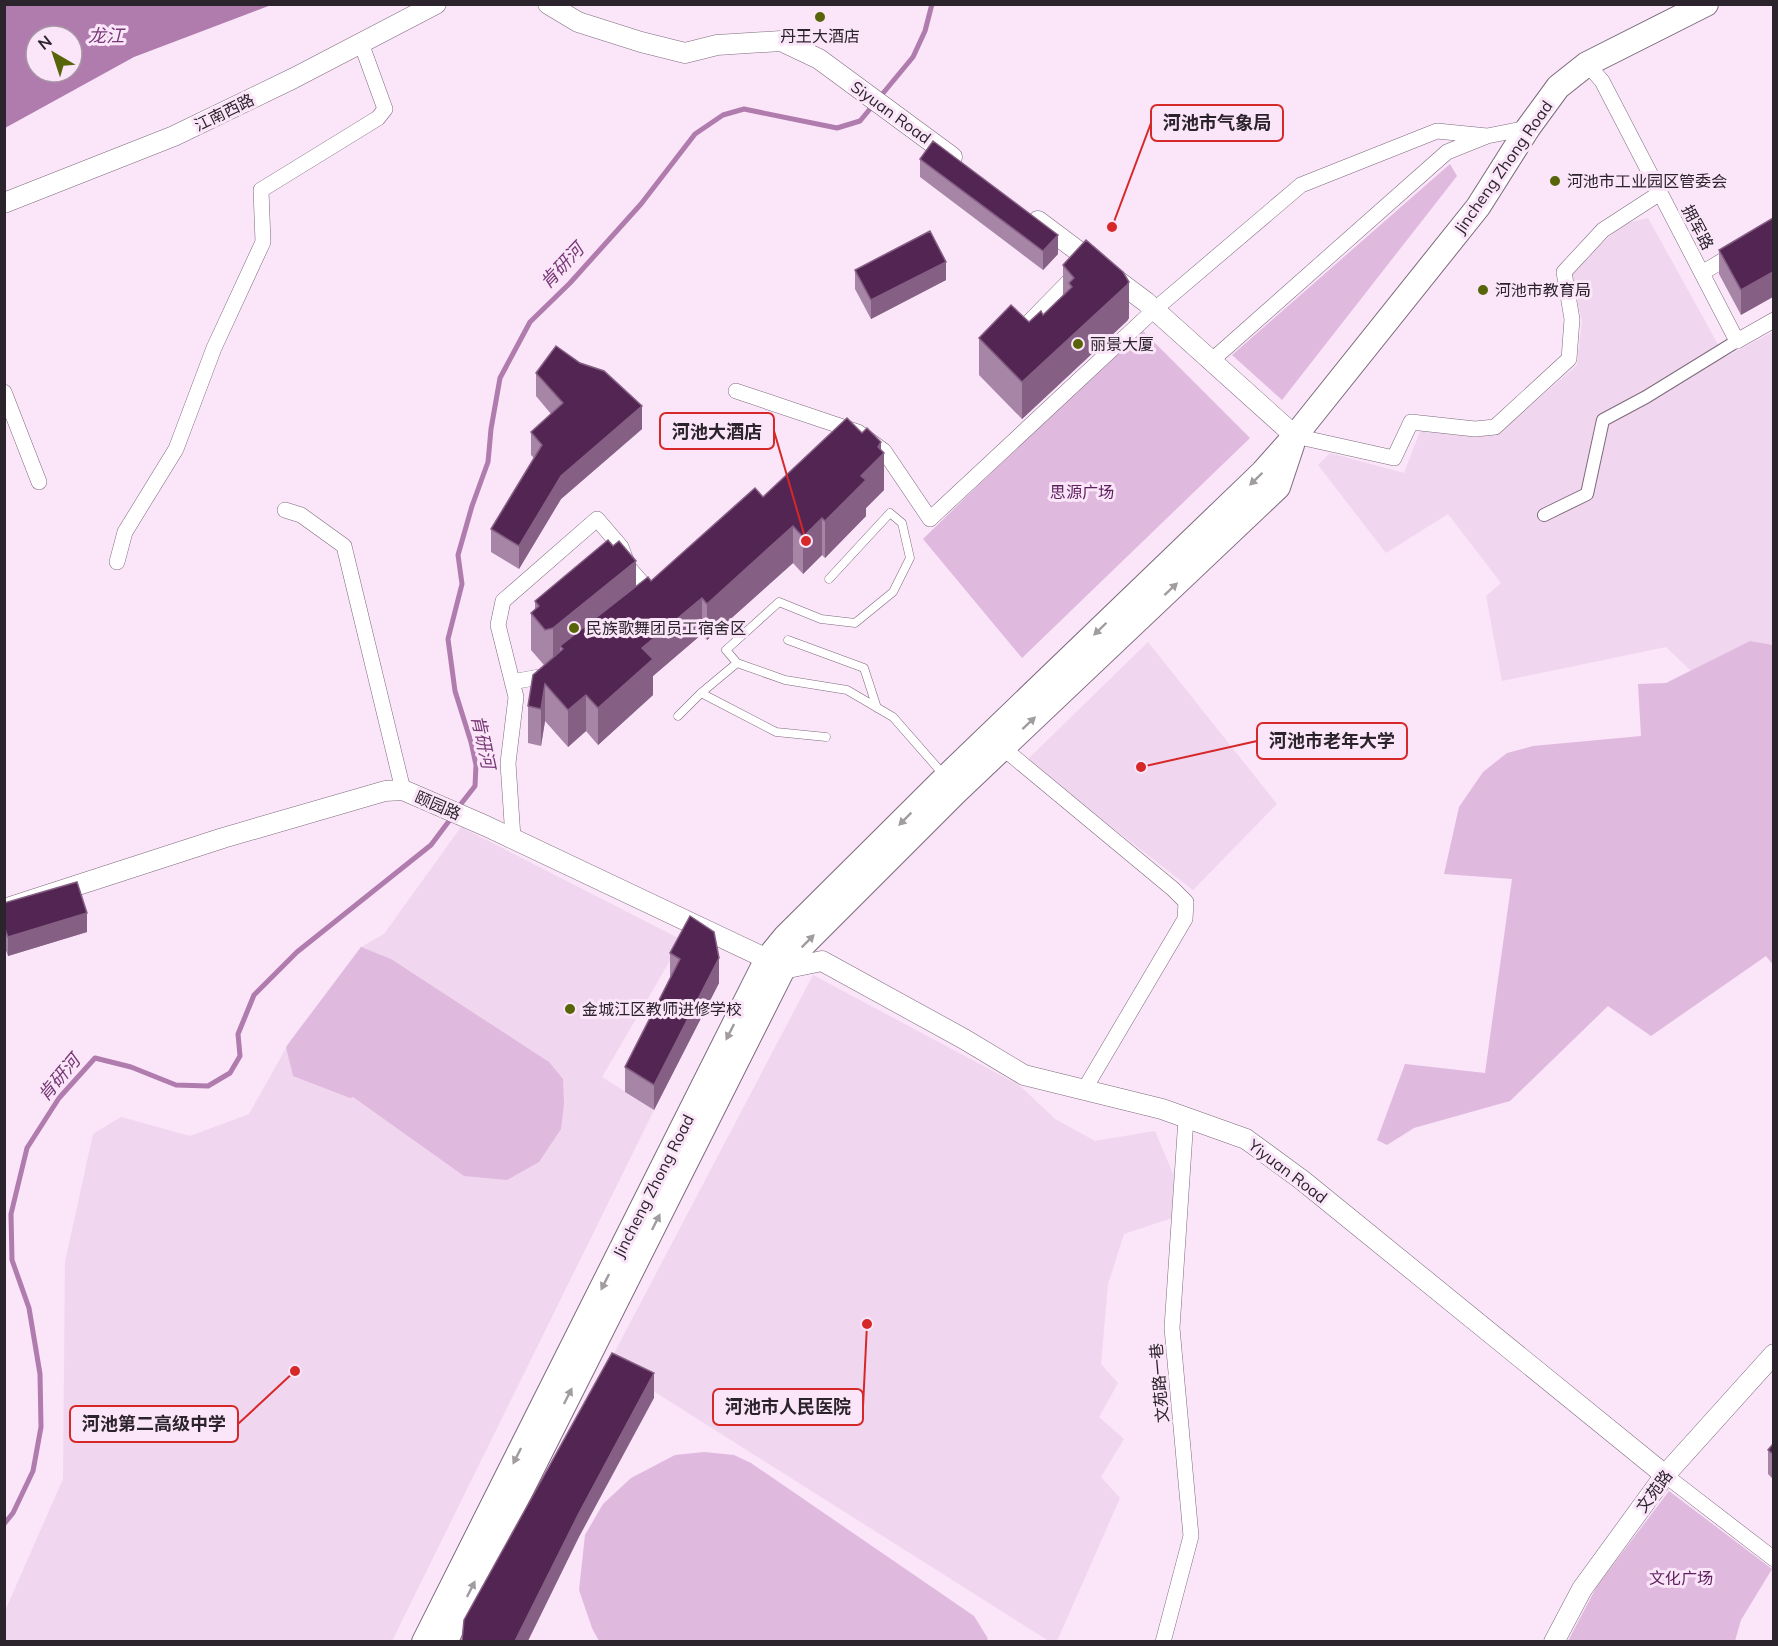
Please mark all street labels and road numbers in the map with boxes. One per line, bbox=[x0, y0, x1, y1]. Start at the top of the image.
street label: Siyuan Road bbox=[847, 76, 935, 148]
street label: 江南西路 bbox=[191, 89, 257, 135]
street label: Jincheng Zhong Road bbox=[1449, 97, 1557, 237]
street label: 拥军路 bbox=[1678, 201, 1718, 253]
street label: 颐园路 bbox=[412, 786, 464, 824]
street label: Jincheng Zhong Road bbox=[608, 1111, 698, 1261]
street label: Yiyuan Road bbox=[1244, 1134, 1331, 1207]
street label: 文苑路一巷 bbox=[1146, 1342, 1172, 1424]
street label: 文苑路 bbox=[1632, 1466, 1676, 1516]

